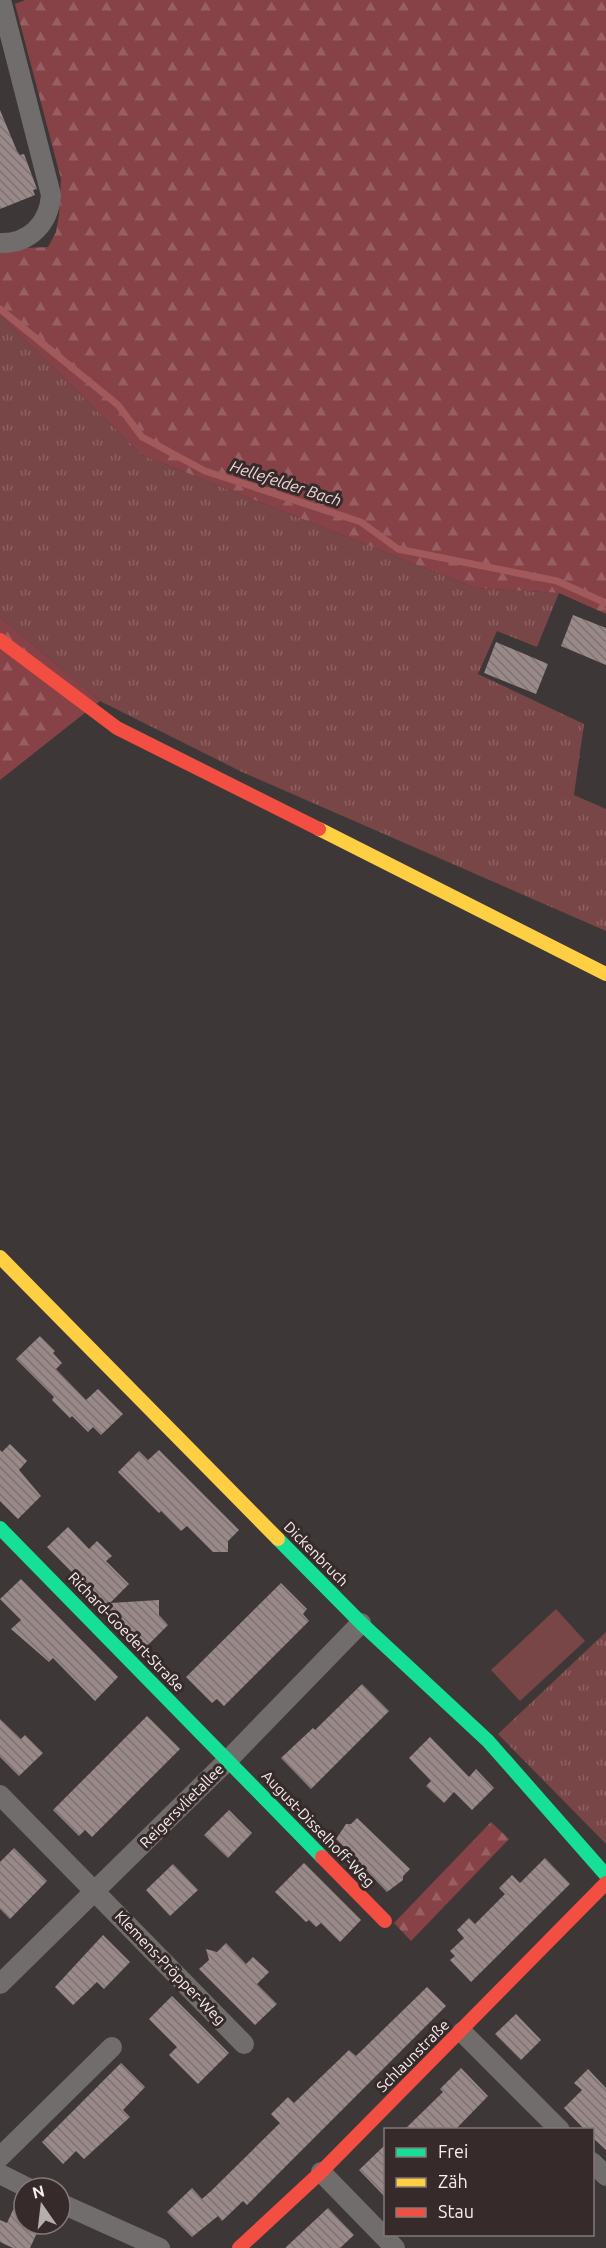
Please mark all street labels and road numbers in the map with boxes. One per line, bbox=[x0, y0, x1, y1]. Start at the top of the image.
street label: Dickenbruch bbox=[281, 1518, 352, 1589]
street label: Richard-Goedert-Straße bbox=[65, 1569, 188, 1695]
street label: Reigersvlietallee bbox=[136, 1760, 227, 1851]
street label: August-Disselhoff-Weg bbox=[259, 1767, 378, 1890]
street label: Klemens-Pröpper-Weg bbox=[112, 1907, 229, 2028]
street label: Schlaunstraße bbox=[373, 2016, 452, 2095]

